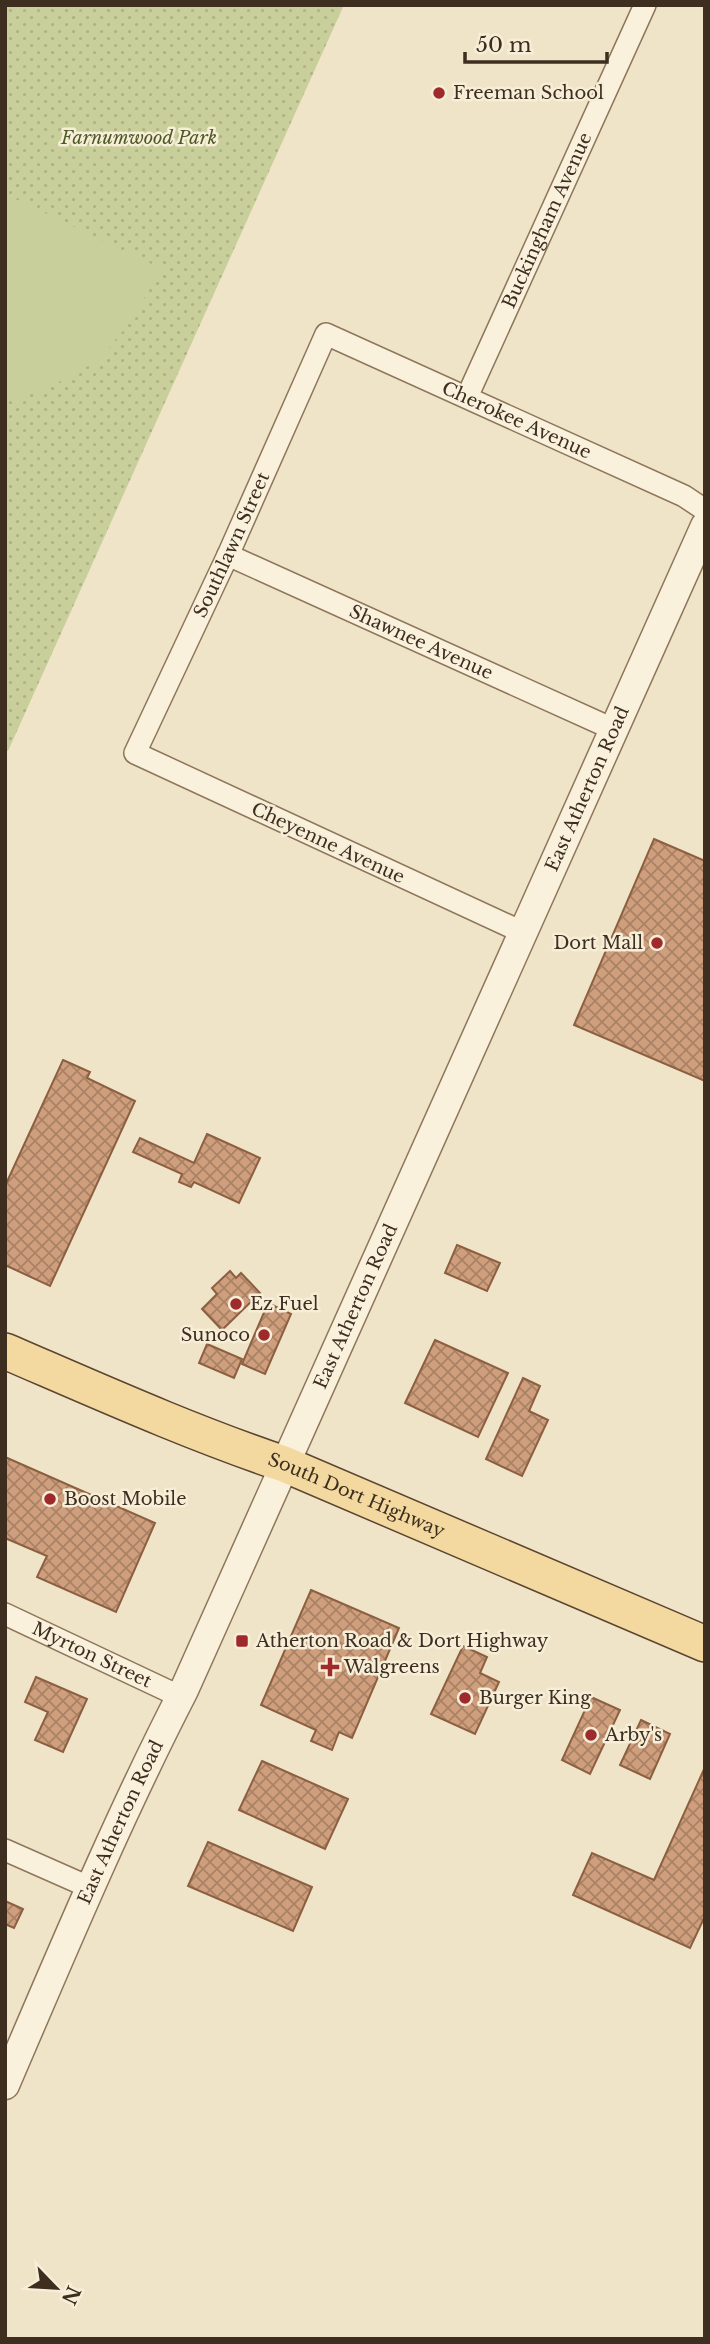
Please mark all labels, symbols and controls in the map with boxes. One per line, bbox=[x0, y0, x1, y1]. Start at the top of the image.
scale bar bbox=[465, 21, 607, 65]
text: 50 m bbox=[476, 32, 532, 58]
place label: Freeman School bbox=[453, 82, 604, 104]
marker: Freeman School bbox=[431, 85, 447, 101]
park label: Farnumwood Park bbox=[60, 127, 217, 149]
street label: Buckingham Avenue bbox=[498, 129, 597, 312]
street label: Cherokee Avenue bbox=[438, 377, 595, 464]
street label: Southlawn Street bbox=[189, 469, 274, 621]
street label: Shawnee Avenue bbox=[346, 600, 496, 684]
street label: East Atherton Road bbox=[541, 703, 634, 875]
street label: Cheyenne Avenue bbox=[248, 798, 408, 888]
place label: Dort Mall bbox=[553, 932, 643, 954]
marker: Dort Mall bbox=[649, 935, 665, 951]
street label: East Atherton Road bbox=[309, 1220, 402, 1392]
place label: Ez Fuel bbox=[250, 1293, 319, 1315]
marker: Ez Fuel bbox=[228, 1296, 244, 1312]
place label: Sunoco bbox=[181, 1324, 250, 1346]
marker: Sunoco bbox=[256, 1327, 272, 1343]
street label: South Dort Highway bbox=[265, 1448, 449, 1543]
place label: Boost Mobile bbox=[64, 1488, 186, 1510]
marker: Boost Mobile bbox=[42, 1491, 58, 1507]
street label: Myrton Street bbox=[29, 1617, 155, 1693]
place label: Atherton Road & Dort Highway bbox=[255, 1630, 549, 1652]
marker: Atherton Road & Dort Highway bbox=[234, 1633, 250, 1649]
place label: Walgreens bbox=[343, 1656, 440, 1678]
marker: Walgreens bbox=[322, 1659, 338, 1675]
place label: Burger King bbox=[479, 1687, 591, 1709]
marker: Burger King bbox=[457, 1690, 473, 1706]
place label: Arby's bbox=[604, 1724, 662, 1746]
marker: Arby's bbox=[583, 1727, 599, 1743]
street label: East Atherton Road bbox=[73, 1737, 168, 1908]
north arrow bbox=[21, 2253, 91, 2323]
text: N bbox=[57, 2282, 85, 2308]

